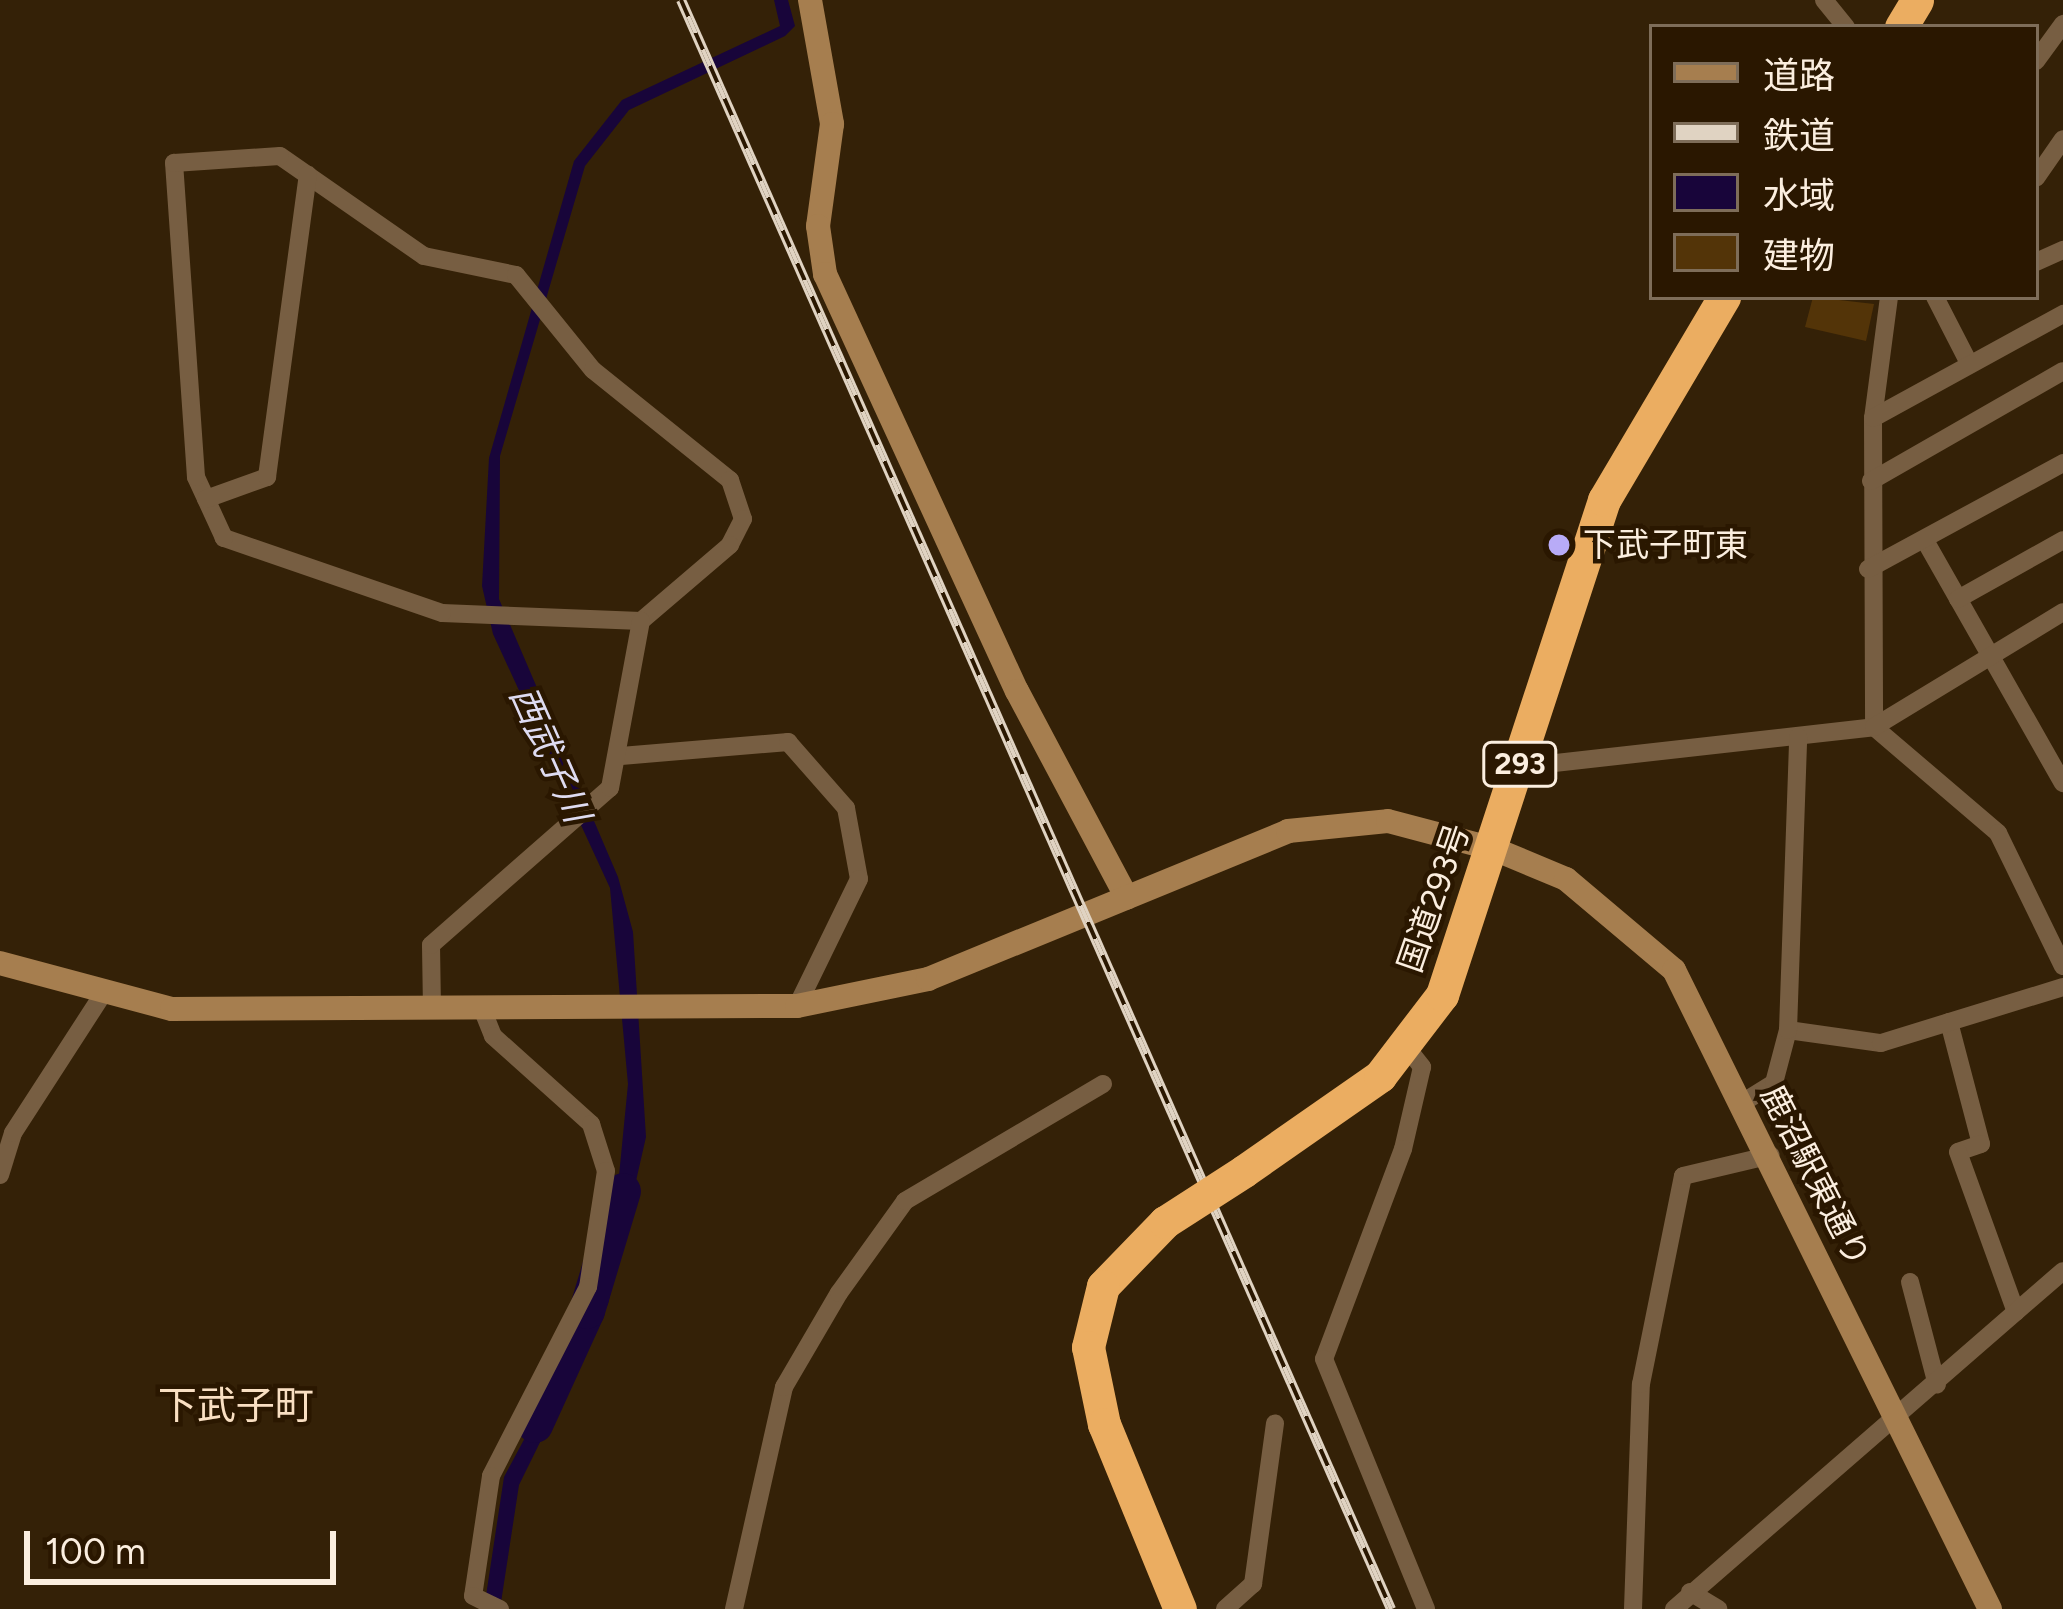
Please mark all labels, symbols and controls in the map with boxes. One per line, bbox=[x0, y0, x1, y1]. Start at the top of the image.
legend bbox=[1649, 24, 2039, 300]
text: 道路 bbox=[1763, 54, 1835, 97]
text: 鉄道 bbox=[1763, 114, 1835, 157]
text: 水域 bbox=[1763, 174, 1835, 217]
text: 建物 bbox=[1763, 234, 1835, 277]
place label: 下武子町東 bbox=[1583, 525, 1748, 565]
marker: 下武子町東 bbox=[1546, 532, 1572, 558]
water label: 西武子川 bbox=[501, 679, 599, 829]
road number: 293 bbox=[1481, 740, 1559, 788]
street label: 国道293号 bbox=[1390, 819, 1478, 977]
street label: 鹿沼駅東通り bbox=[1752, 1079, 1878, 1273]
district label: 下武子町 bbox=[158, 1383, 314, 1429]
scale bar bbox=[30, 1507, 342, 1581]
text: 100 m bbox=[45, 1530, 146, 1573]

